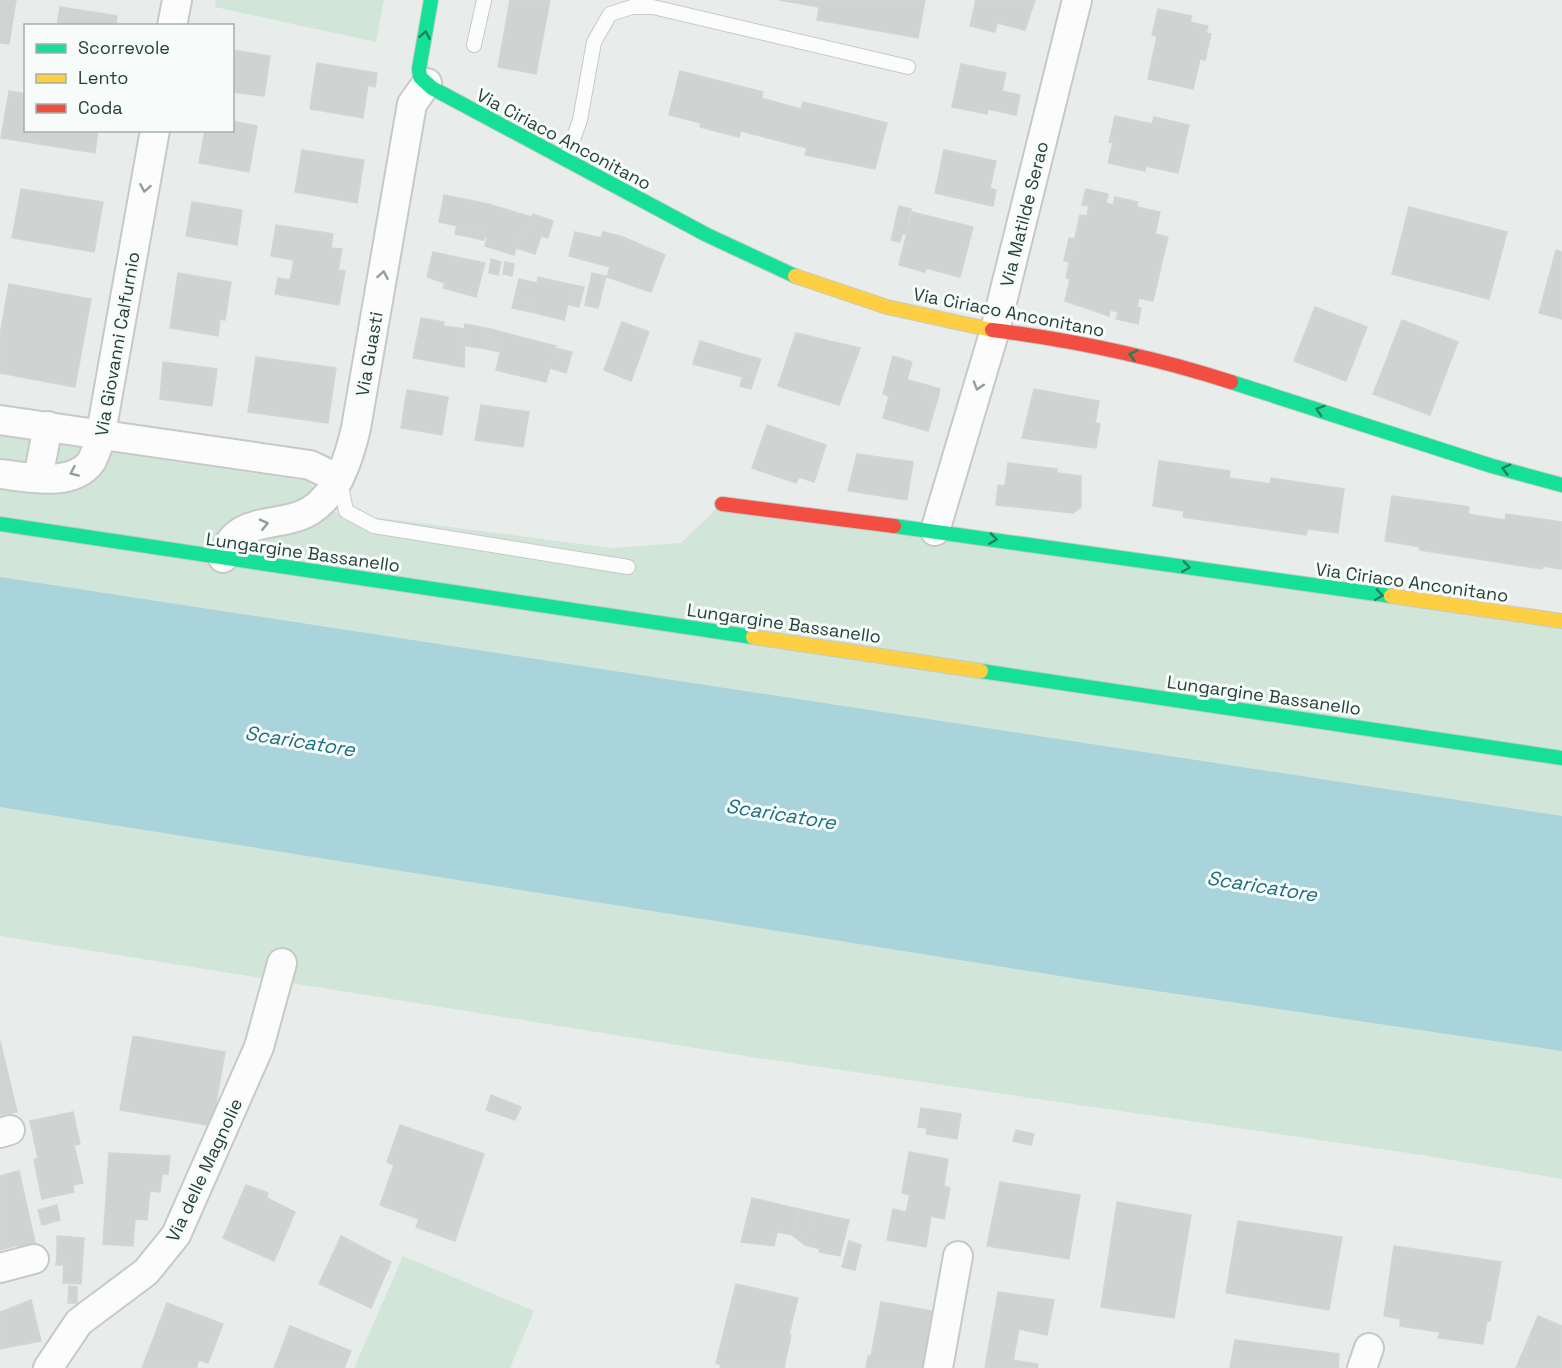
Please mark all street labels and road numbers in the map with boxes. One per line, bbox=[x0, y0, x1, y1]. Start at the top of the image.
street label: Via Ciriaco Anconitano bbox=[473, 83, 655, 195]
street label: Via Matilde Serao bbox=[995, 139, 1053, 289]
street label: Via Giovanni Calfurnio bbox=[89, 250, 145, 438]
street label: Via Ciriaco Anconitano bbox=[911, 282, 1107, 342]
street label: Via Guasti bbox=[350, 310, 388, 398]
street label: Lungargine Bassanello bbox=[205, 527, 401, 577]
street label: Via Ciriaco Anconitano bbox=[1314, 557, 1510, 607]
street label: Lungargine Bassanello bbox=[686, 598, 882, 648]
street label: Lungargine Bassanello bbox=[1166, 670, 1362, 720]
street label: Via delle Magnolie bbox=[161, 1095, 247, 1245]

